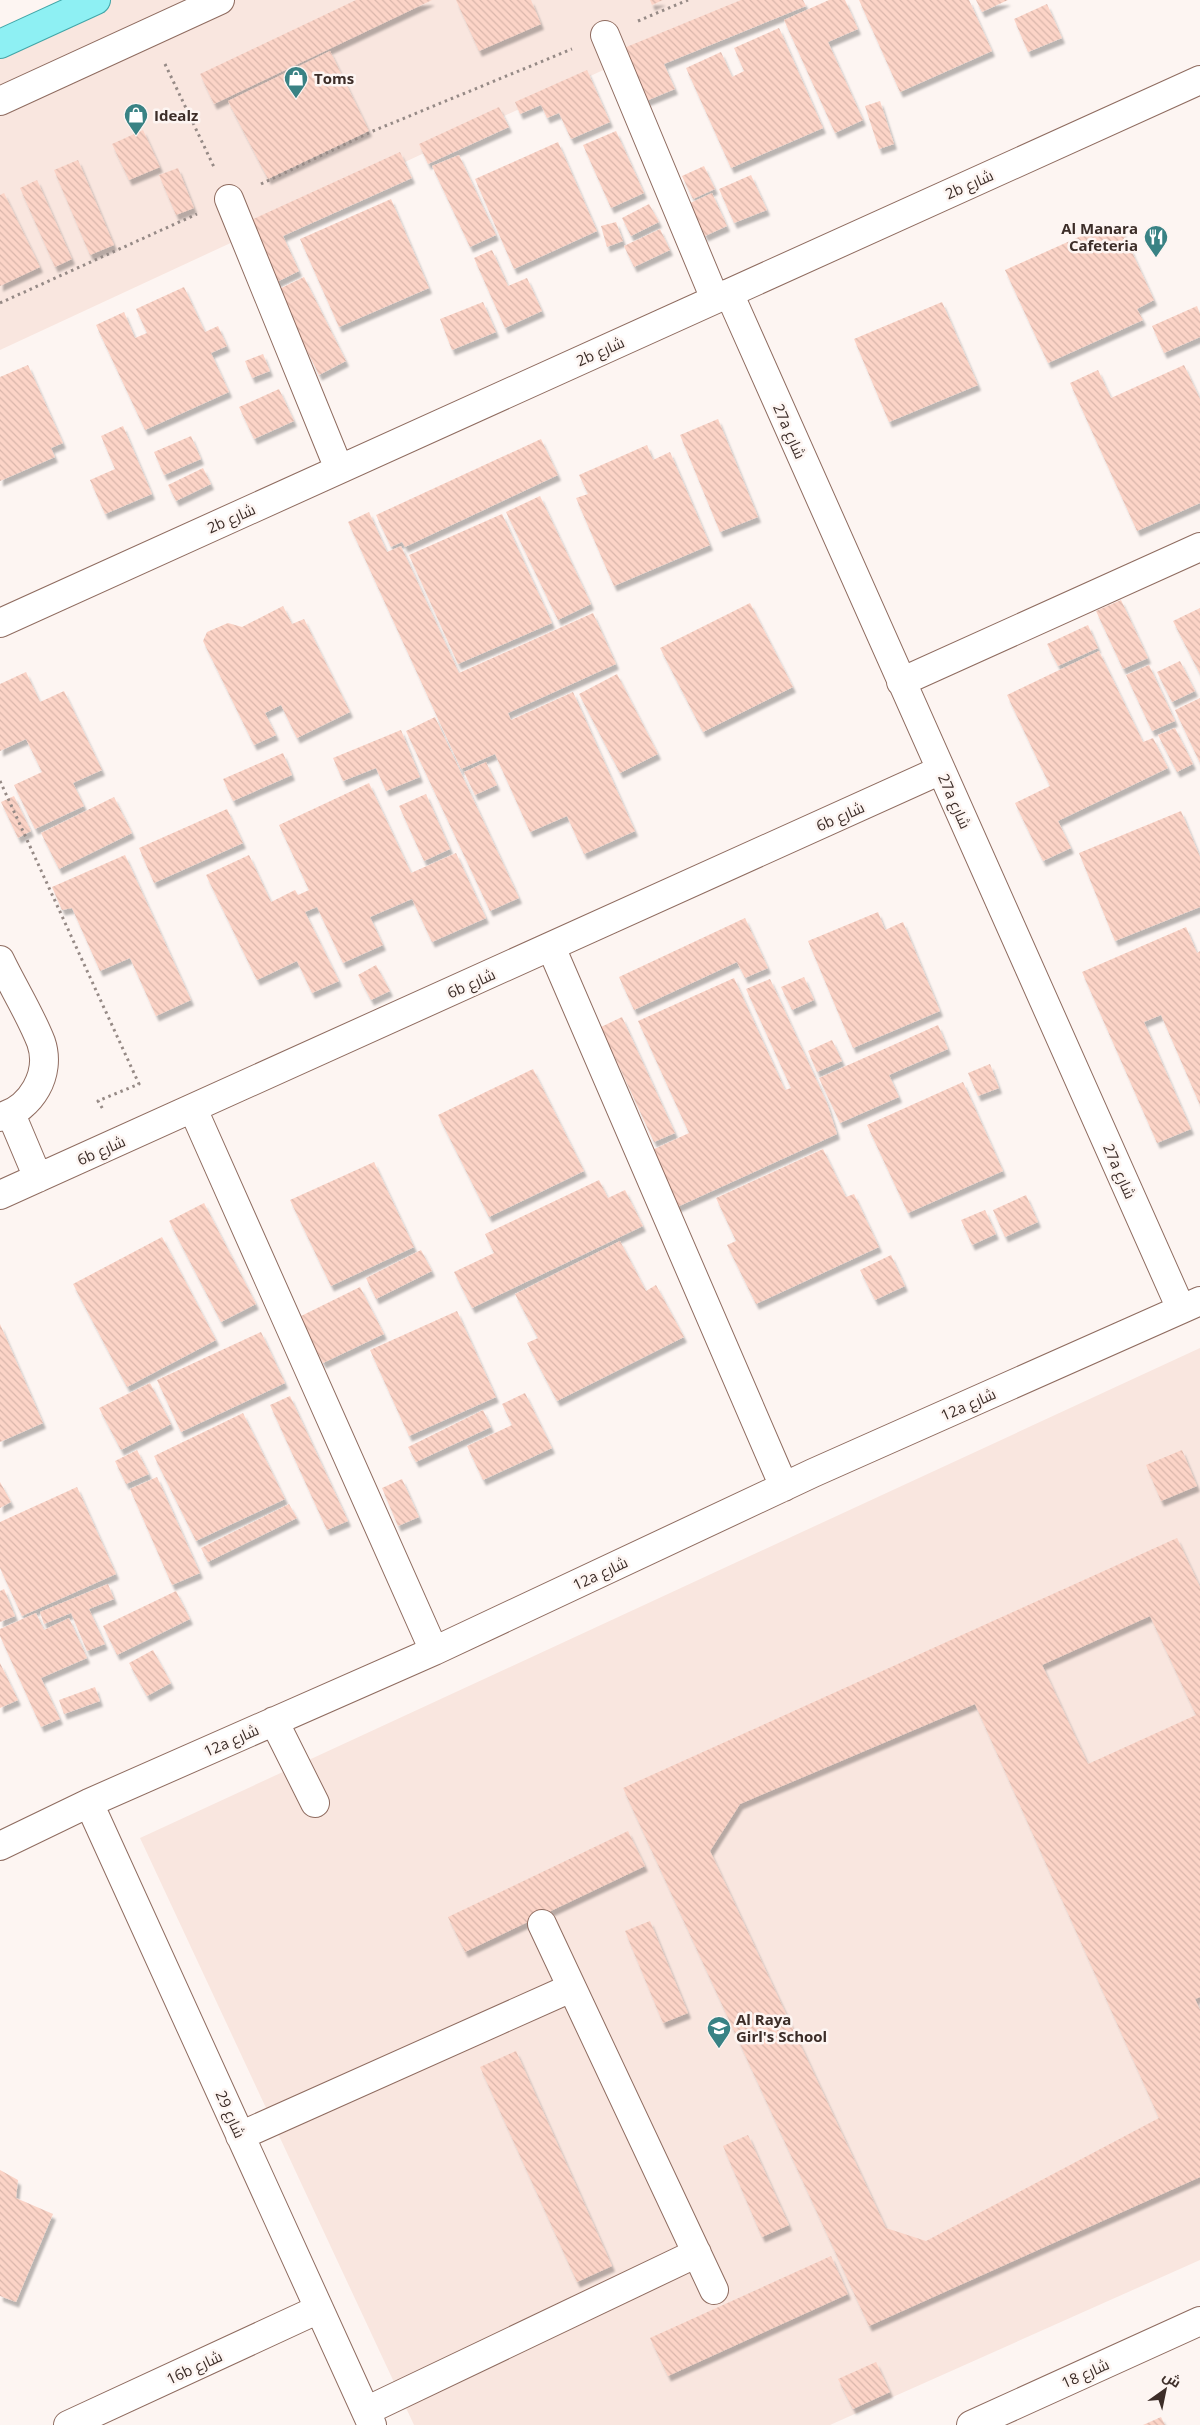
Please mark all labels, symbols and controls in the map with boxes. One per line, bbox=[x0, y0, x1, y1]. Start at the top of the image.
shop icon: Toms bbox=[283, 65, 309, 99]
place label: Toms bbox=[314, 68, 354, 88]
shop icon: Idealz bbox=[123, 102, 149, 136]
place label: Idealz bbox=[154, 105, 198, 125]
street label: 2b شارع bbox=[942, 165, 997, 205]
place label: Al Manara Cafeteria bbox=[1061, 218, 1138, 255]
restaurant icon: Al Manara Cafeteria bbox=[1143, 224, 1169, 258]
street label: 2b شارع bbox=[573, 332, 628, 372]
street label: 27a شارع bbox=[767, 400, 811, 463]
street label: 2b شارع bbox=[204, 499, 259, 539]
street label: 27a شارع bbox=[932, 770, 976, 833]
street label: 6b شارع bbox=[813, 797, 868, 837]
street label: 6b شارع bbox=[444, 964, 499, 1004]
street label: 6b شارع bbox=[74, 1131, 129, 1171]
street label: 27a شارع bbox=[1097, 1140, 1141, 1203]
street label: 12a شارع bbox=[937, 1383, 1000, 1427]
street label: 12a شارع bbox=[569, 1552, 632, 1596]
street label: 12a شارع bbox=[200, 1719, 263, 1763]
place label: Al Raya Girl's School bbox=[736, 2009, 827, 2046]
school or university icon: Al Raya Girl's School bbox=[706, 2015, 732, 2049]
street label: شارع 29 bbox=[210, 2087, 250, 2142]
street label: 16b شارع bbox=[163, 2345, 226, 2390]
street label: شارع 18 bbox=[1058, 2354, 1113, 2394]
north arrow bbox=[1140, 2365, 1190, 2415]
text: ش bbox=[1160, 2366, 1185, 2392]

